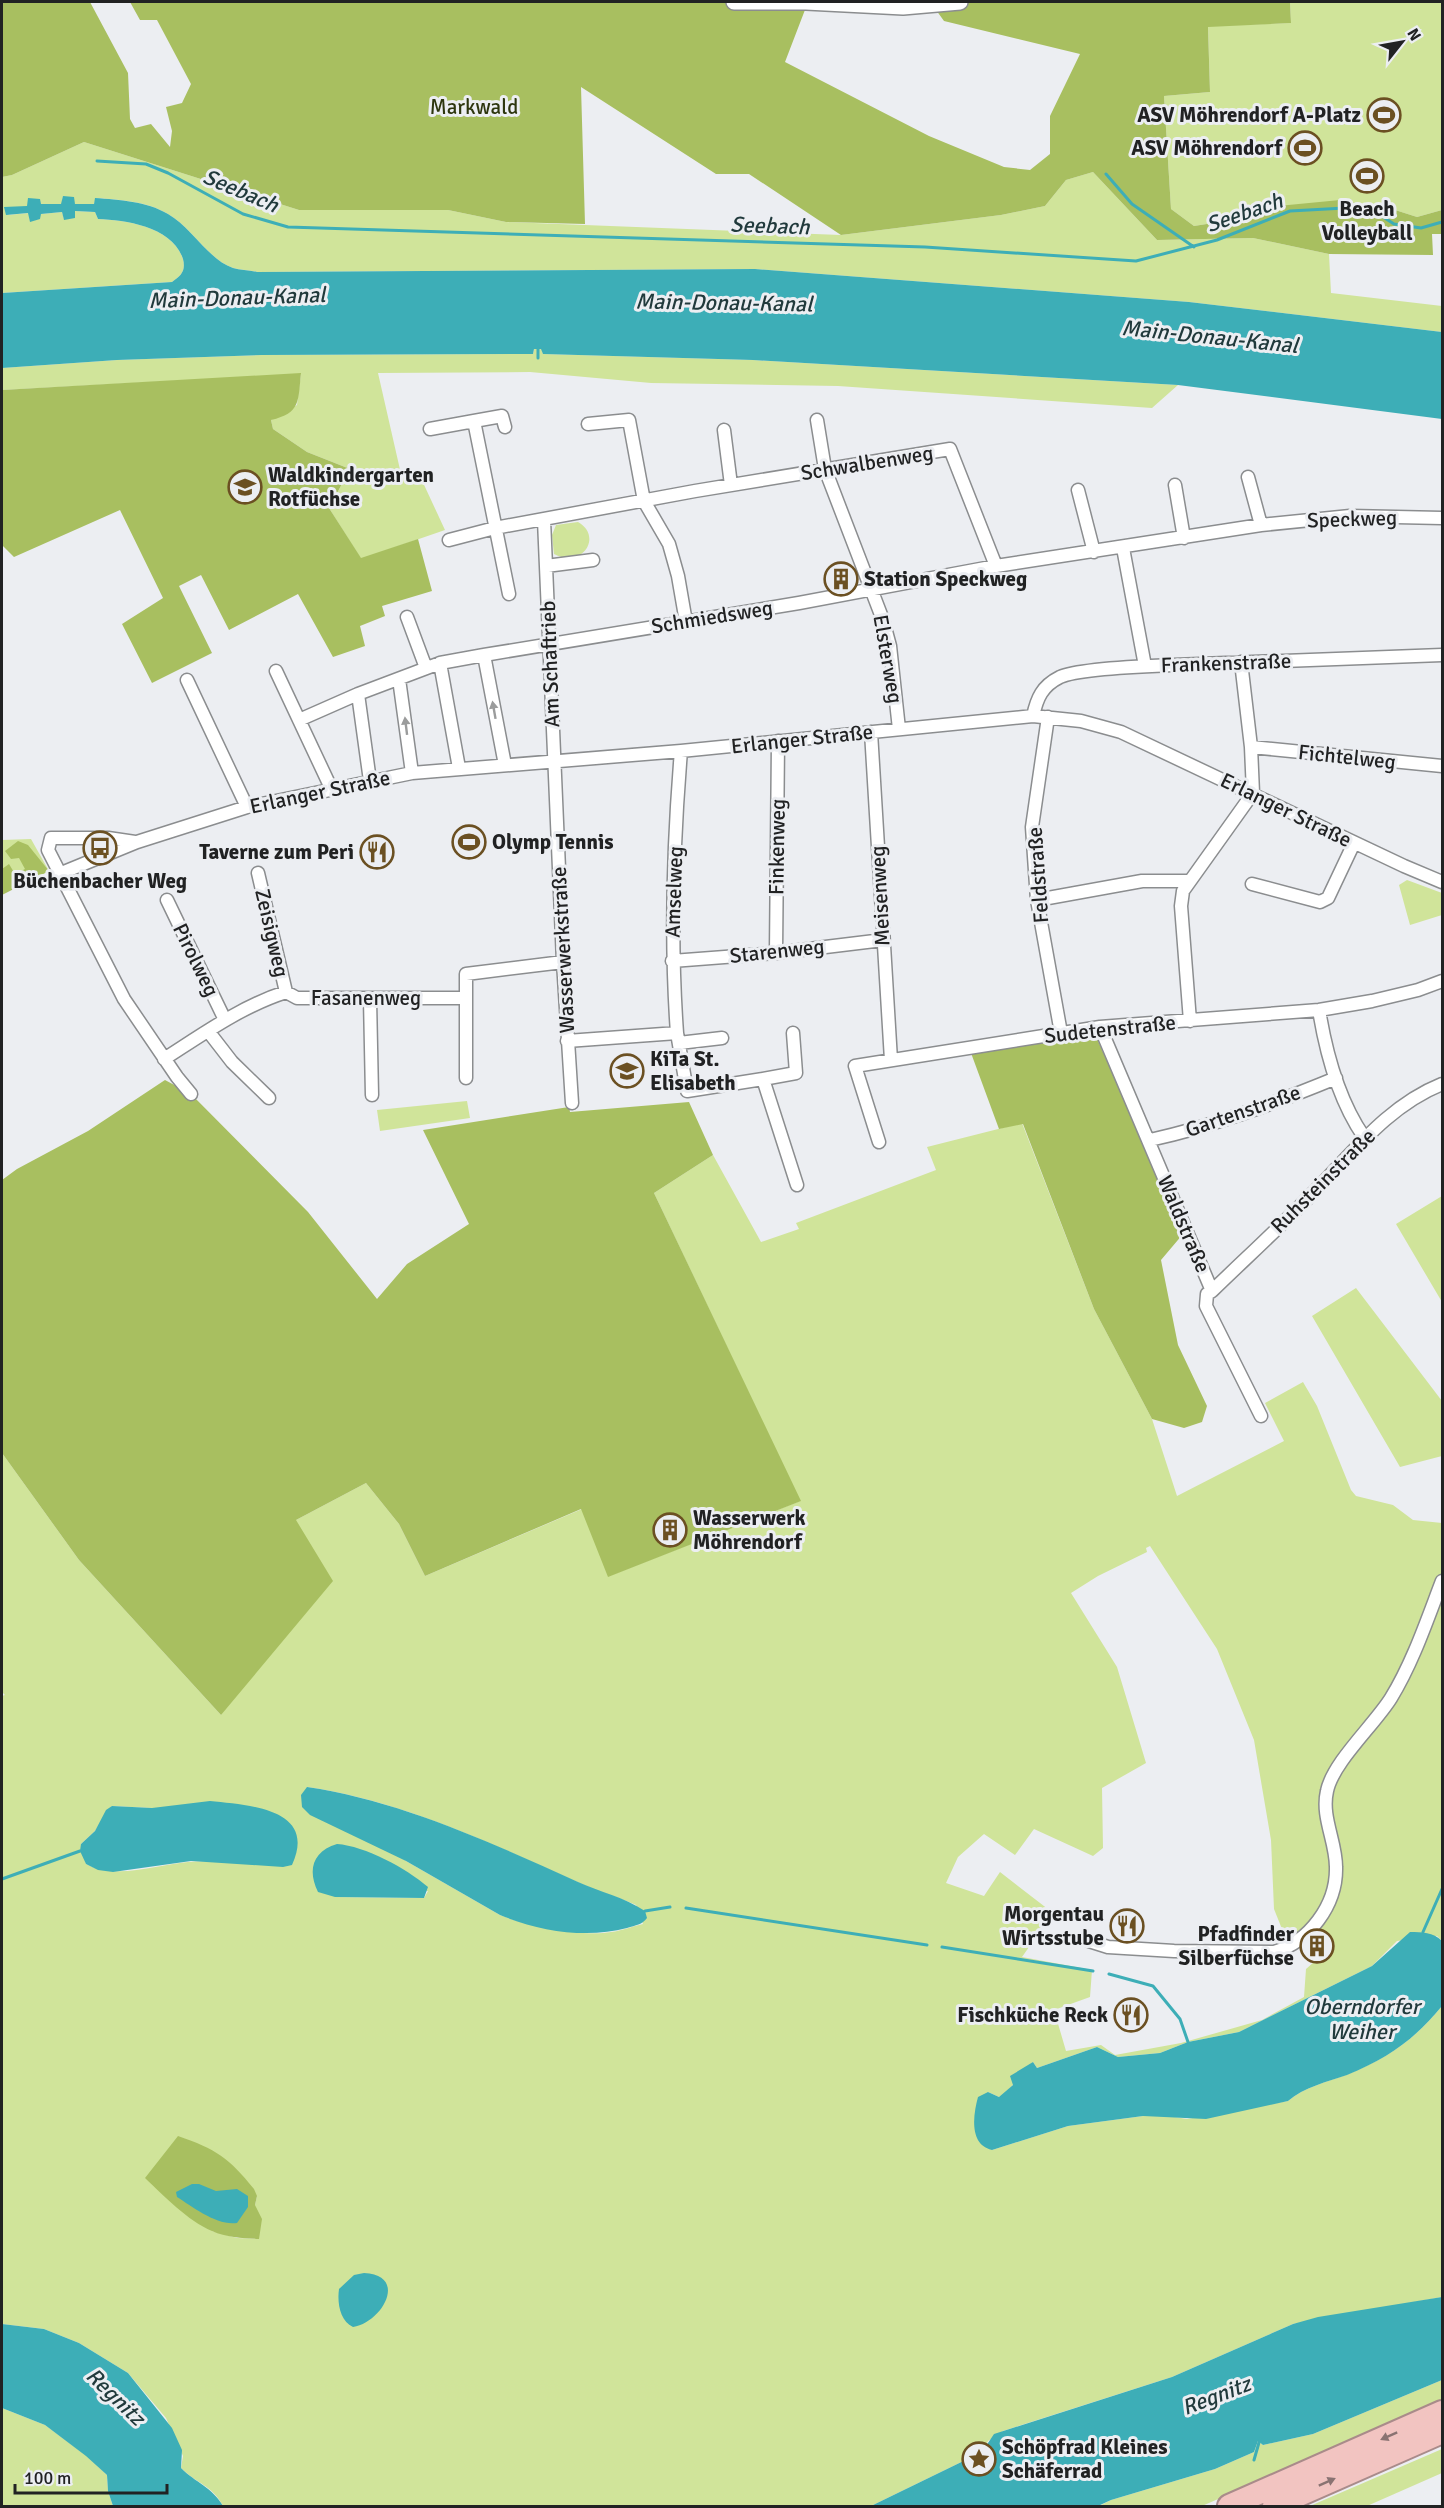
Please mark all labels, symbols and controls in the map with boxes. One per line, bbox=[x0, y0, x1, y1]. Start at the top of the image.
north arrow bbox=[1372, 12, 1432, 72]
text: N bbox=[1403, 25, 1425, 45]
park label: Markwald bbox=[430, 94, 518, 120]
sports icon: ASV Möhrendorf A-Platz bbox=[1366, 97, 1402, 133]
place label: ASV Möhrendorf A-Platz bbox=[1137, 102, 1361, 128]
sports icon: ASV Möhrendorf bbox=[1287, 130, 1323, 166]
place label: ASV Möhrendorf bbox=[1131, 135, 1283, 161]
sports icon: Beach Volleyball bbox=[1349, 158, 1385, 194]
water label: Seebach bbox=[199, 163, 284, 219]
water label: Seebach bbox=[1202, 186, 1287, 238]
place label: Beach Volleyball bbox=[1321, 196, 1413, 246]
water label: Seebach bbox=[730, 211, 811, 240]
water label: Main-Donau-Kanal bbox=[148, 281, 328, 314]
water label: Main-Donau-Kanal bbox=[635, 287, 814, 318]
water label: Main-Donau-Kanal bbox=[1120, 314, 1301, 359]
street label: Schwalbenweg bbox=[799, 440, 935, 486]
place label: Waldkindergarten Rotfüchse bbox=[268, 462, 434, 512]
school or university icon: Waldkindergarten Rotfüchse bbox=[227, 469, 263, 505]
street label: Speckweg bbox=[1306, 504, 1398, 534]
building icon: Station Speckweg bbox=[823, 561, 859, 597]
place label: Station Speckweg bbox=[864, 566, 1027, 592]
street label: Schmiedsweg bbox=[649, 595, 775, 639]
street label: Am Schaftrieb bbox=[535, 600, 565, 728]
street label: Elsterweg bbox=[867, 613, 909, 705]
street label: Frankenstraße bbox=[1160, 648, 1292, 678]
one-way arrow bbox=[490, 700, 499, 719]
one-way arrow bbox=[401, 716, 410, 735]
street label: Erlanger Straße bbox=[730, 719, 874, 759]
street label: Fichtelweg bbox=[1297, 739, 1397, 775]
street label: Erlanger Straße bbox=[247, 764, 393, 820]
street label: Erlanger Straße bbox=[1216, 767, 1356, 853]
street label: Finkenweg bbox=[763, 799, 791, 895]
sports icon: Olymp Tennis bbox=[451, 824, 487, 860]
street label: Feldstraße bbox=[1022, 826, 1054, 924]
place label: Olymp Tennis bbox=[492, 829, 614, 855]
bus stop icon: Büchenbacher Weg bbox=[82, 830, 118, 866]
restaurant icon: Taverne zum Peri bbox=[359, 834, 395, 870]
place label: Taverne zum Peri bbox=[199, 839, 354, 865]
street label: Meisenweg bbox=[864, 845, 896, 947]
street label: Amselweg bbox=[659, 846, 689, 938]
street label: Wasserwerkstraße bbox=[546, 866, 580, 1034]
place label: Büchenbacher Weg bbox=[13, 868, 187, 894]
street label: Zeisigweg bbox=[249, 886, 295, 980]
street label: Pirolweg bbox=[167, 919, 225, 1001]
street label: Starenweg bbox=[728, 933, 826, 969]
street label: Fasanenweg bbox=[311, 985, 421, 1011]
street label: Sudetenstraße bbox=[1043, 1009, 1177, 1049]
place label: KiTa St. Elisabeth bbox=[650, 1046, 736, 1096]
school or university icon: KiTa St. Elisabeth bbox=[609, 1053, 645, 1089]
street label: Gartenstraße bbox=[1182, 1079, 1304, 1143]
street label: Ruhsteinstraße bbox=[1265, 1123, 1381, 1239]
street label: Waldstraße bbox=[1152, 1171, 1216, 1277]
place label: Wasserwerk Möhrendorf bbox=[693, 1505, 806, 1555]
building icon: Wasserwerk Möhrendorf bbox=[652, 1512, 688, 1548]
place label: Morgentau Wirtsstube bbox=[1002, 1901, 1104, 1951]
restaurant icon: Morgentau Wirtsstube bbox=[1109, 1908, 1145, 1944]
place label: Pfadfinder Silberfüchse bbox=[1178, 1921, 1295, 1971]
building icon: Pfadfinder Silberfüchse bbox=[1299, 1928, 1335, 1964]
water label: Oberndorfer Weiher bbox=[1304, 1993, 1423, 2045]
restaurant icon: Fischküche Reck bbox=[1113, 1997, 1149, 2033]
place label: Fischküche Reck bbox=[957, 2002, 1108, 2028]
water label: Regnitz bbox=[81, 2362, 152, 2432]
water label: Regnitz bbox=[1178, 2369, 1256, 2421]
one-way arrow bbox=[1379, 2431, 1397, 2441]
place label: Schöpfrad Kleines Schäferrad bbox=[1002, 2434, 1167, 2484]
place icon: Schöpfrad Kleines Schäferrad bbox=[961, 2441, 997, 2477]
scale bar bbox=[15, 2457, 166, 2495]
text: 100 m bbox=[24, 2467, 71, 2489]
one-way arrow bbox=[1318, 2477, 1336, 2486]

